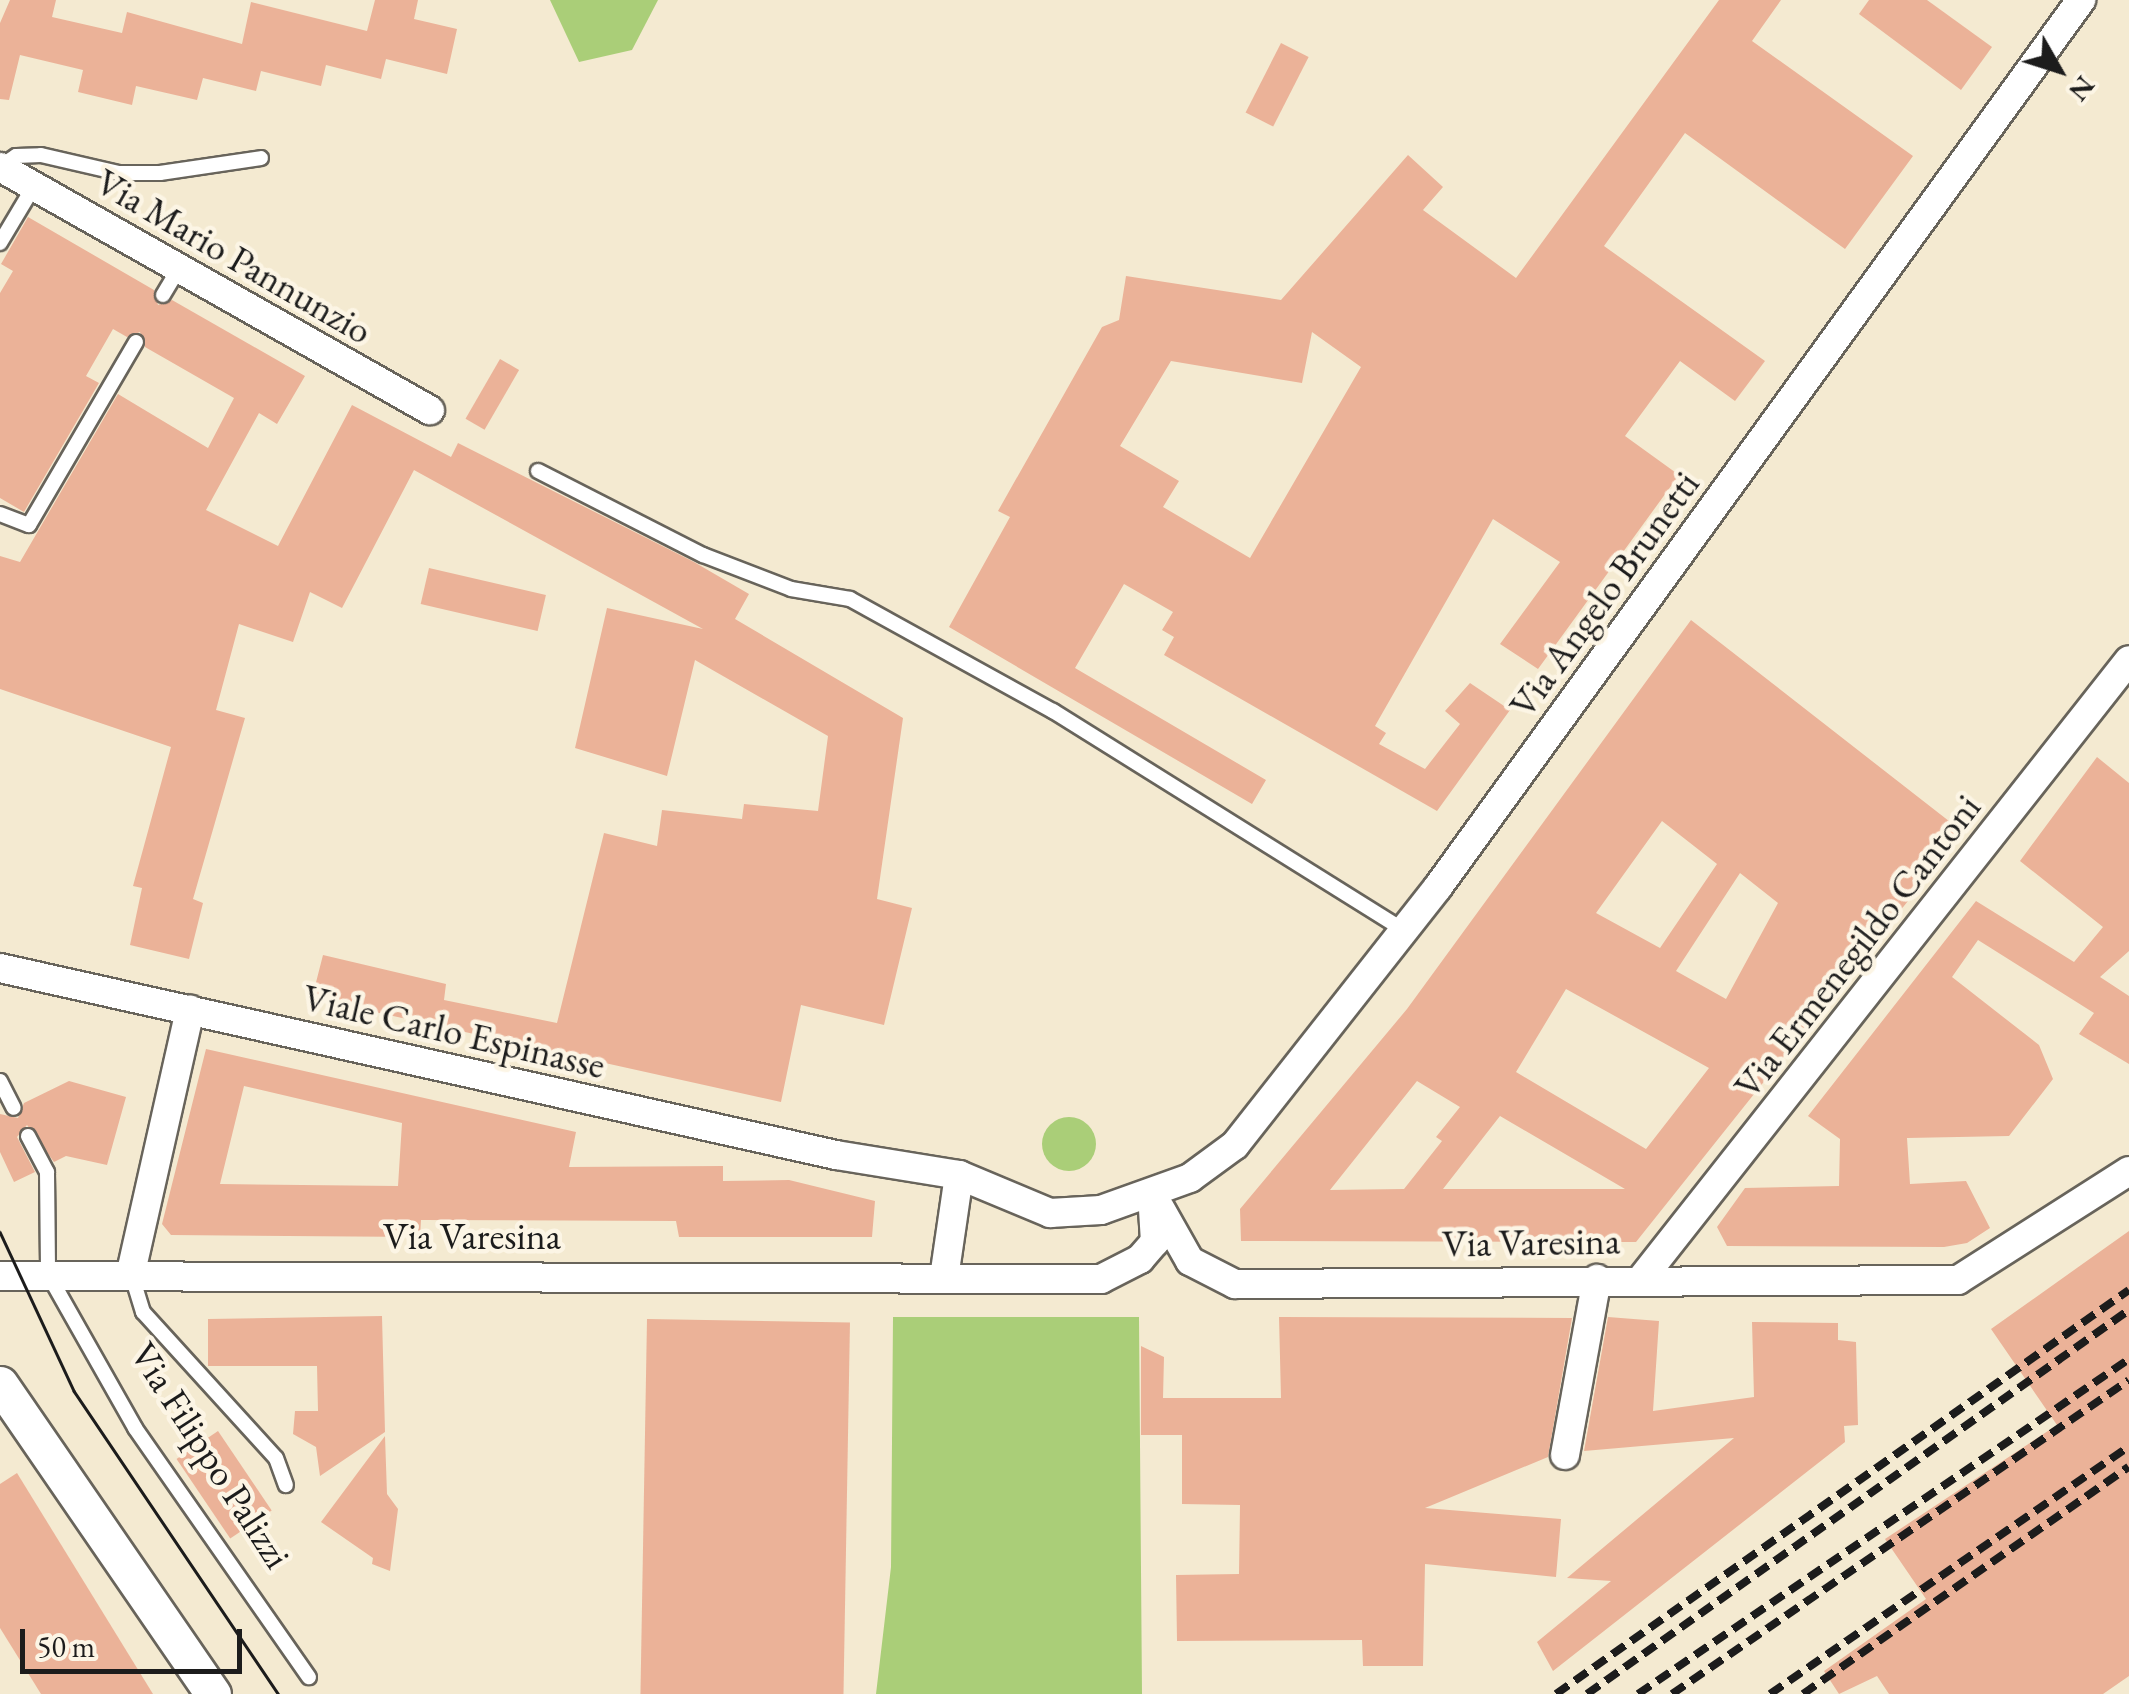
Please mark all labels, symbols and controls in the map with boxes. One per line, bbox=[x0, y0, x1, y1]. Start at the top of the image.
north arrow bbox=[2009, 20, 2109, 120]
text: N bbox=[2061, 69, 2103, 109]
street label: Via Mario Pannunzio bbox=[88, 159, 380, 353]
street label: Via Angelo Brunetti bbox=[1499, 462, 1709, 726]
street label: Via Ermenegildo Cantoni bbox=[1724, 785, 1990, 1107]
street label: Viale Carlo Espinasse bbox=[299, 974, 609, 1088]
street label: Via Varesina bbox=[383, 1213, 561, 1259]
street label: Via Varesina bbox=[1442, 1218, 1620, 1266]
street label: Via Filippo Palizzi bbox=[121, 1333, 301, 1577]
scale bar bbox=[25, 1609, 248, 1671]
text: 50 m bbox=[37, 1627, 95, 1666]

